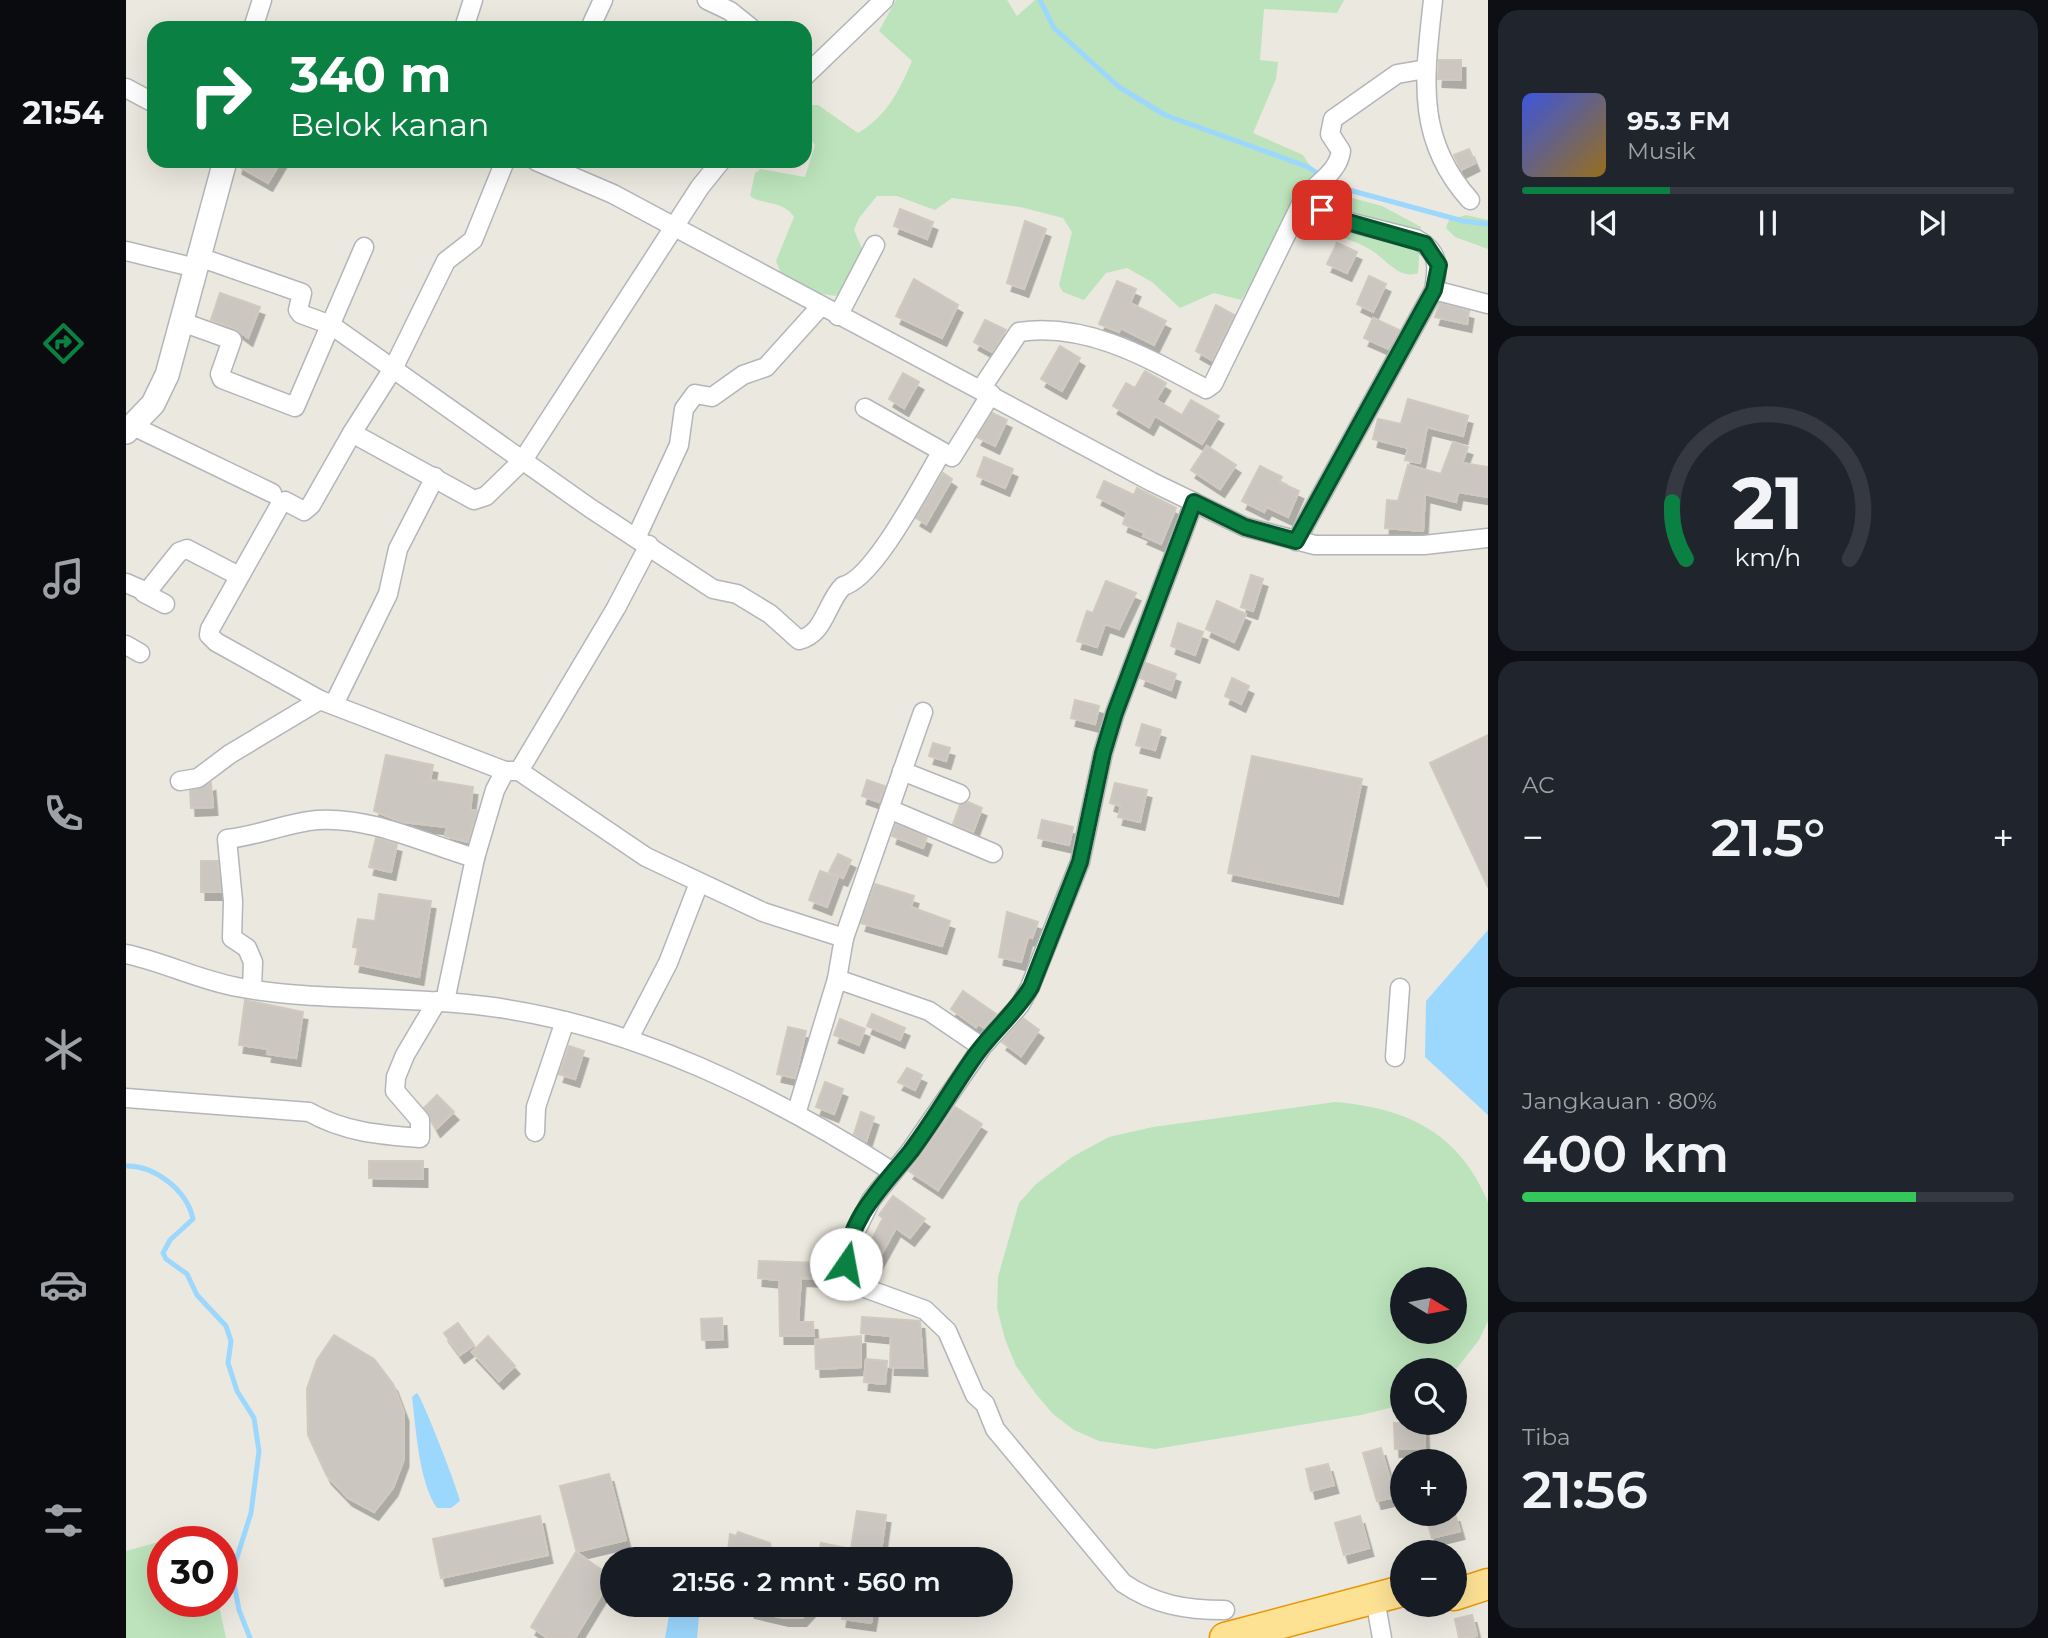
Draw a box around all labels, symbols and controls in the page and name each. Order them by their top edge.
text: 340 m [290,45,451,104]
icon: right [175,49,266,140]
text: 21:54 [23,93,103,132]
text: Belok kanan [290,105,490,144]
text: 95.3 FM [1627,105,1730,137]
text: Musik [1627,137,1696,165]
pin [1292,180,1352,240]
icon: arrive [1303,191,1341,229]
icon: previous [1585,204,1623,242]
icon: pause [1749,204,1787,242]
icon: next [1913,204,1951,242]
icon: directions [39,319,88,368]
text: 21 [1732,460,1804,548]
text: km/h [1735,542,1801,572]
icon: music [39,554,88,603]
text: AC [1522,771,1555,799]
icon: phone [39,789,88,838]
text: 21.5° [1711,806,1825,869]
text: − [1522,814,1544,861]
text: + [1992,814,2014,861]
icon: climate [39,1025,88,1074]
text: Jangkauan · 80% [1522,1087,1717,1115]
text: 400 km [1522,1122,1729,1185]
position arrow [809,1227,883,1301]
icon: car [39,1260,88,1309]
north arrow [1390,1267,1466,1344]
map controls [1390,1267,1467,1617]
button: search [1390,1358,1467,1435]
text: Tiba [1522,1423,1570,1451]
button: + [1390,1449,1467,1526]
text: 21:56 [1522,1458,1648,1521]
icon: filters [39,1496,88,1545]
speed limit sign: 30 [147,1526,238,1617]
button: − [1390,1540,1467,1617]
text: 21:56 · 2 mnt · 560 m [672,1566,941,1598]

